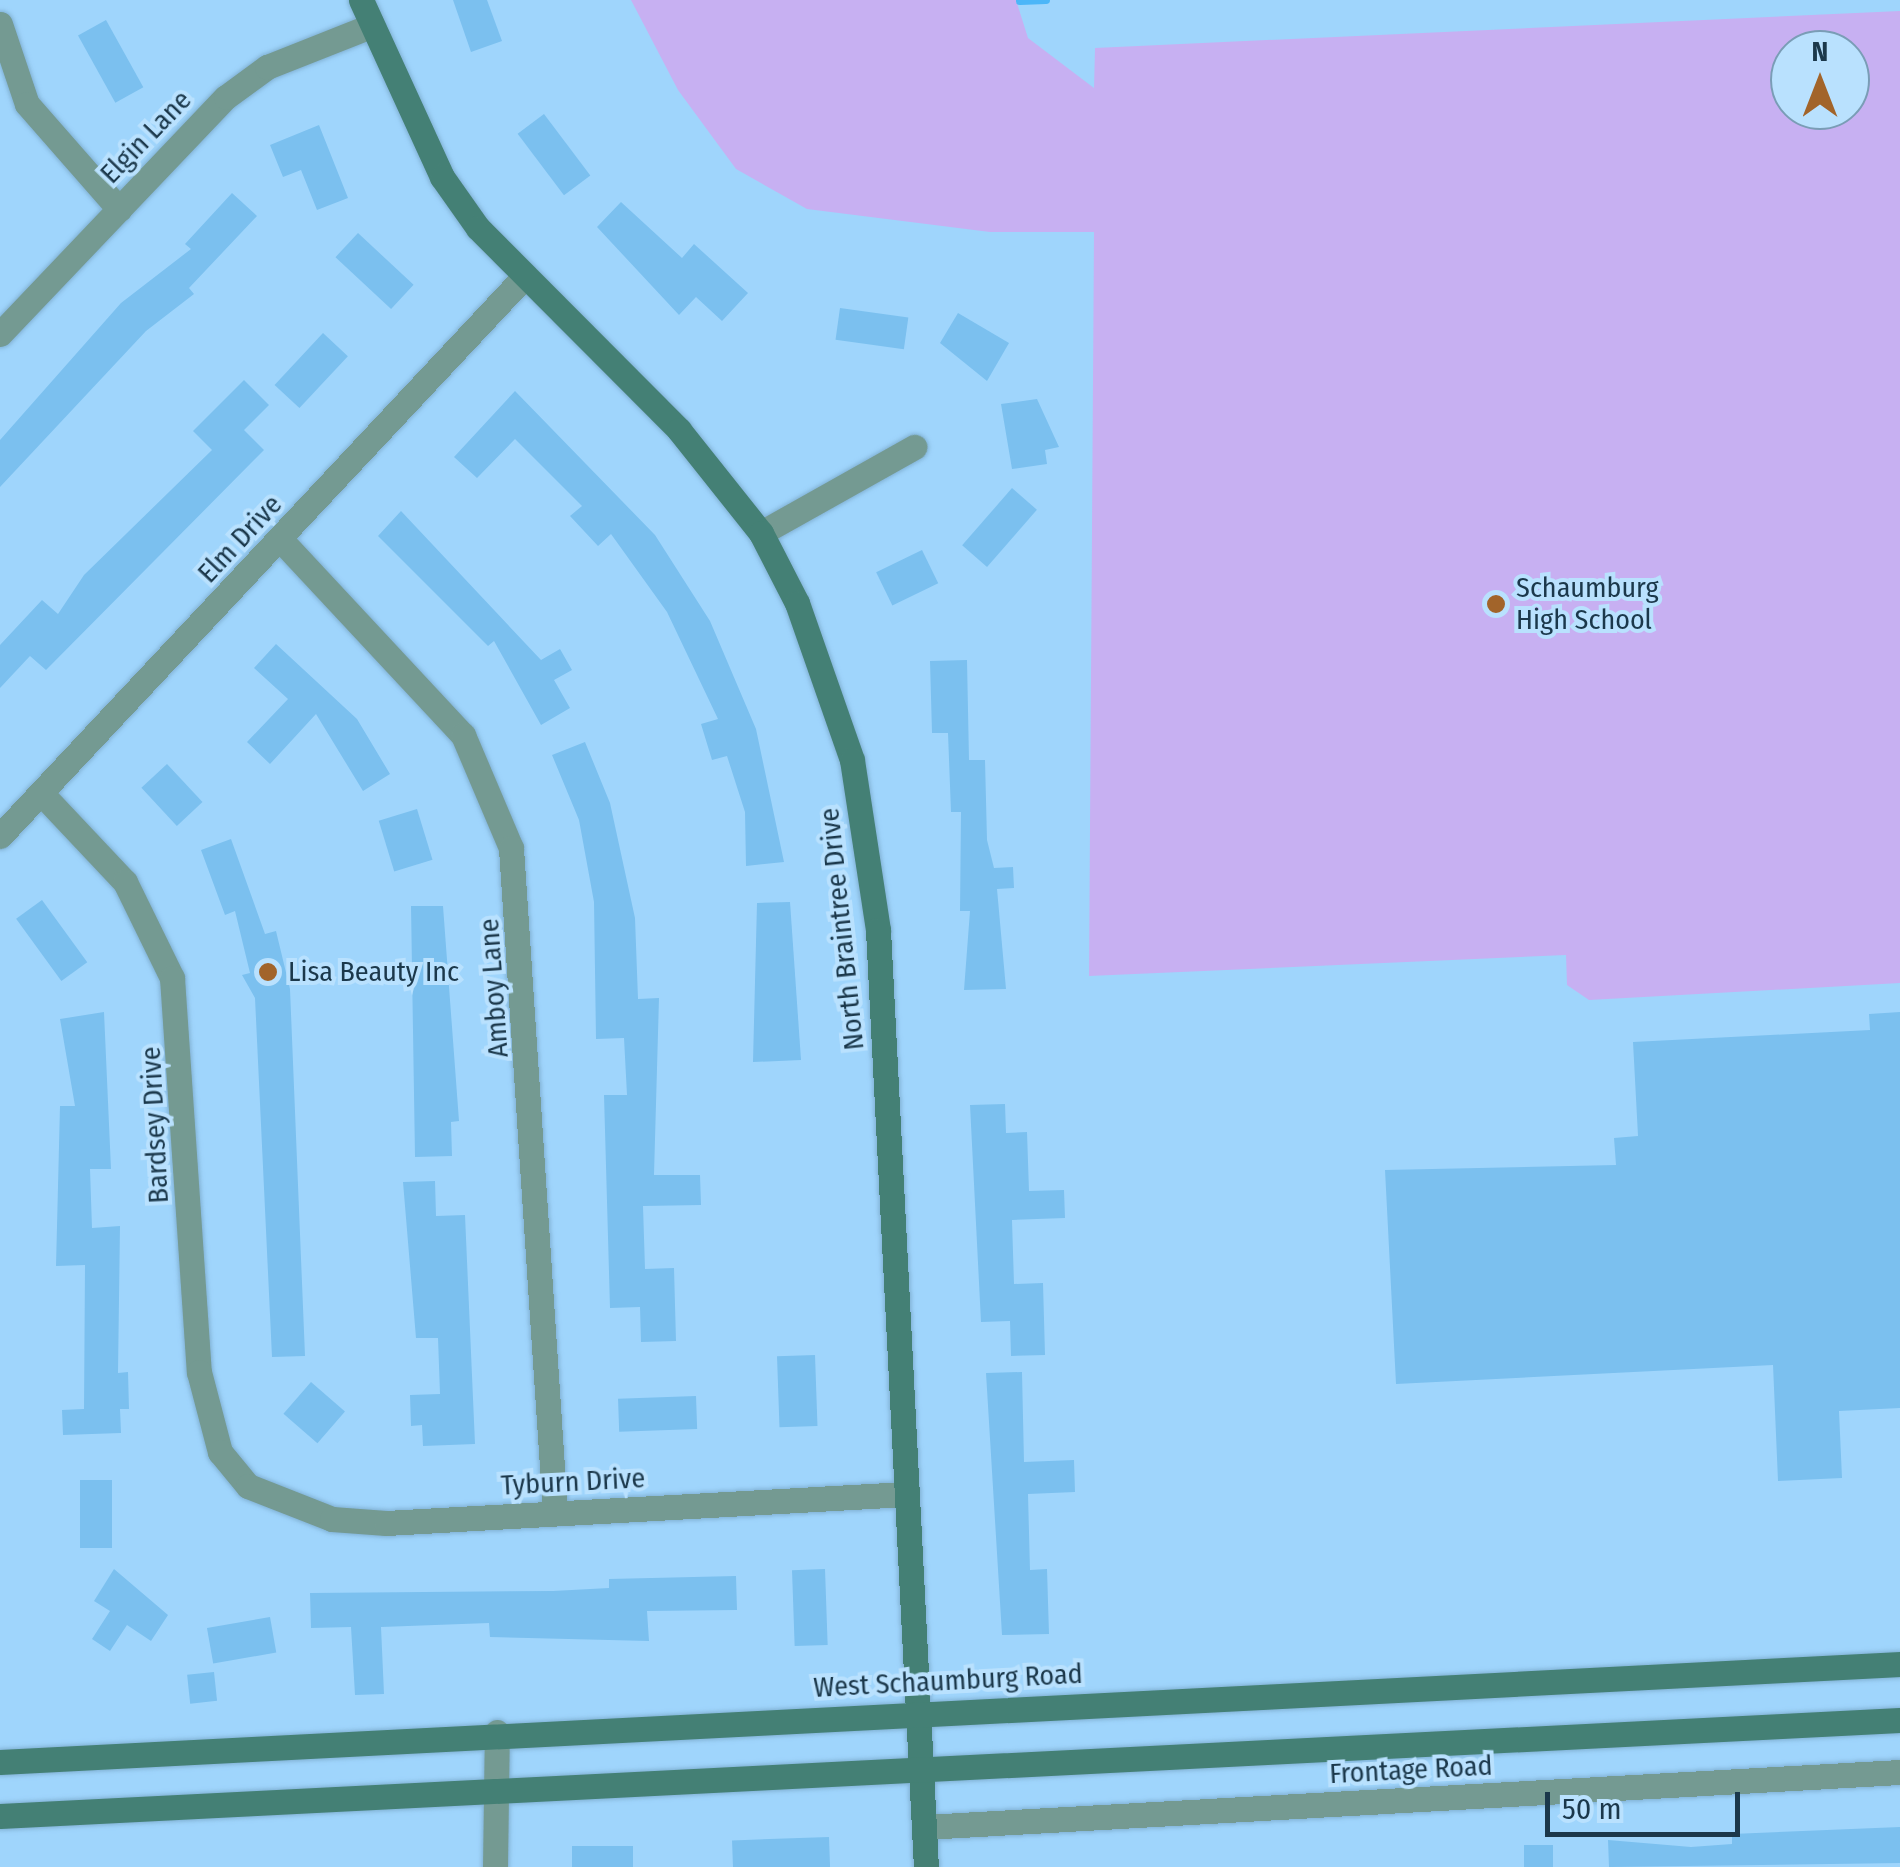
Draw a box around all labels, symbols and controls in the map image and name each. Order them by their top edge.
north arrow [1770,30,1870,130]
text: N [1812,35,1828,68]
street label: Elgin Lane [93,83,199,191]
street label: Elm Drive [191,488,289,590]
place label: Schaumburg High School [1516,571,1659,637]
marker: Schaumburg High School [1485,593,1507,615]
street label: North Braintree Drive [813,806,871,1052]
street label: Amboy Lane [472,917,516,1059]
place label: Lisa Beauty Inc [288,955,459,989]
marker: Lisa Beauty Inc [257,961,279,983]
street label: Bardsey Drive [134,1046,176,1204]
street label: Tyburn Drive [500,1461,646,1503]
street label: West Schaumburg Road [813,1657,1083,1705]
street label: Frontage Road [1329,1749,1493,1791]
scale bar [1550,1772,1745,1834]
text: 50 m [1562,1791,1622,1827]

